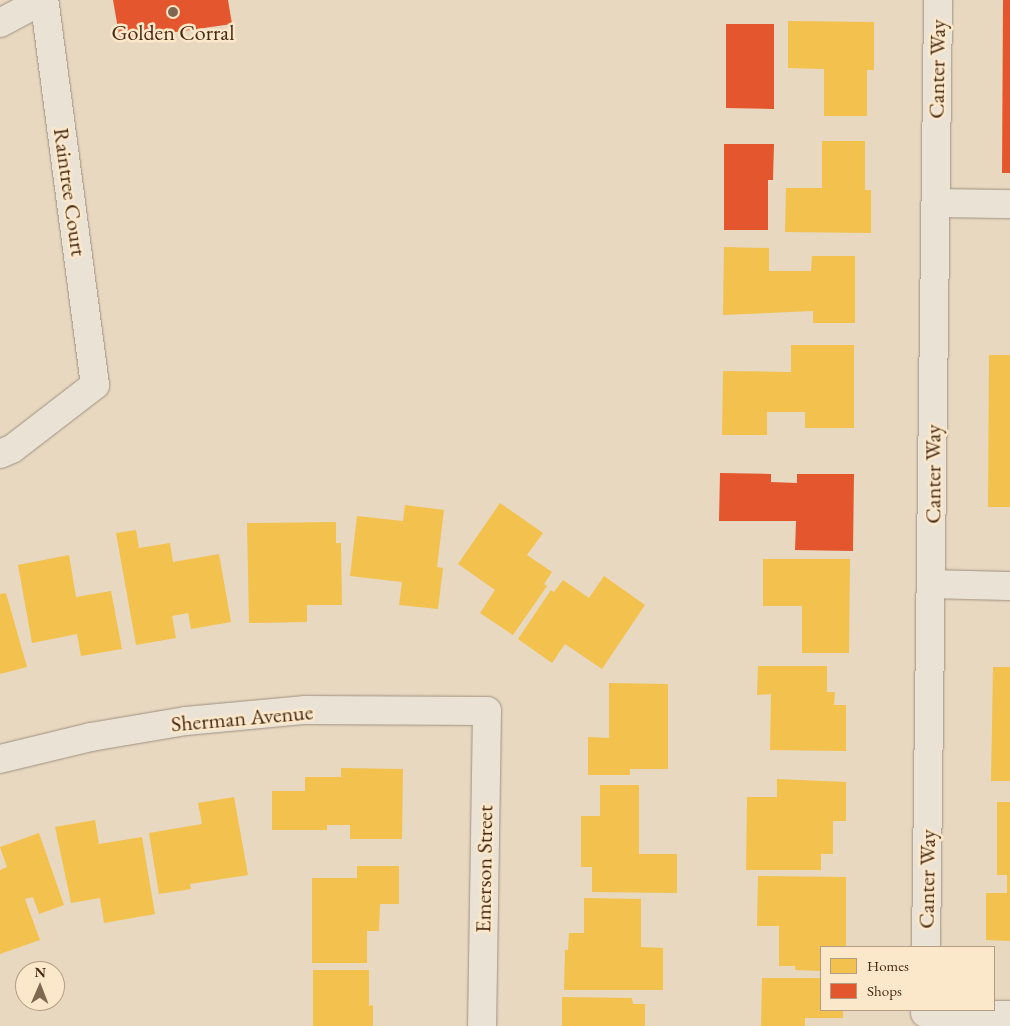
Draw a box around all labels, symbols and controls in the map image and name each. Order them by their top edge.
marker: Golden Corral [167,6,179,18]
street label: Canter Way [923,19,951,119]
place label: Golden Corral [112,20,234,46]
street label: Raintree Court [48,126,92,258]
street label: Canter Way [920,424,946,524]
street label: Sherman Avenue [170,699,314,737]
street label: Emerson Street [470,805,498,933]
street label: Canter Way [913,829,941,929]
legend [820,946,995,1011]
text: Homes [867,956,909,975]
north arrow [15,961,65,1011]
text: N [34,963,46,981]
text: Shops [867,981,902,1000]

